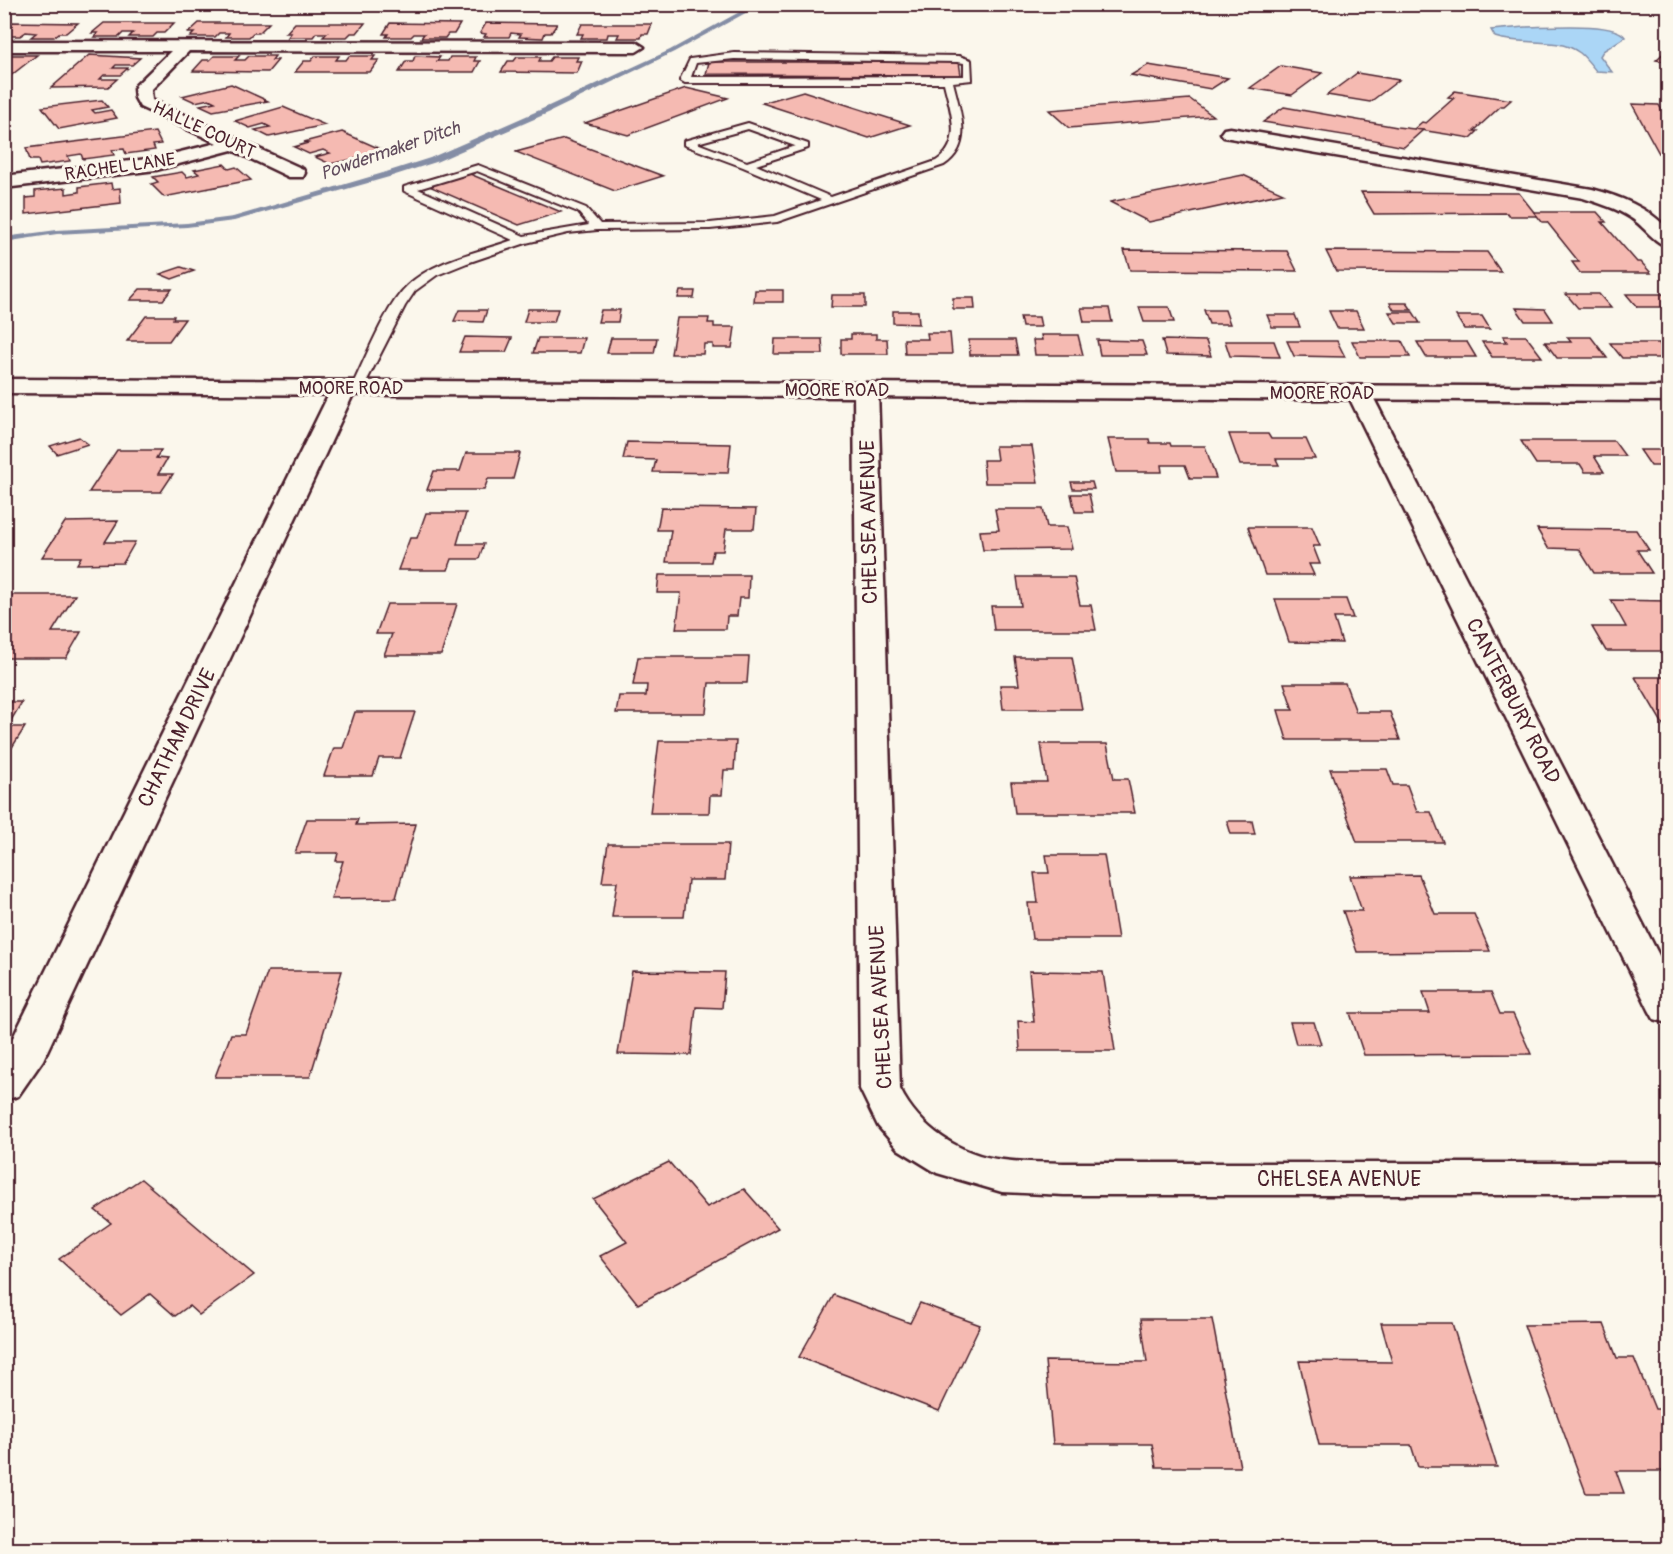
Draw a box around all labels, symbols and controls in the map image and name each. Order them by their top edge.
street label: HALLE COURT [149,96,259,164]
water label: Powdermaker Ditch [317,116,464,186]
street label: RACHEL LANE [63,148,177,186]
street label: MOORE ROAD [299,377,403,400]
street label: MOORE ROAD [785,379,889,402]
street label: MOORE ROAD [1270,382,1374,405]
street label: CHELSEA AVENUE [854,440,884,604]
street label: CANTERBURY ROAD [1460,614,1566,788]
street label: CHATHAM DRIVE [132,664,222,812]
street label: CHELSEA AVENUE [863,924,899,1090]
street label: CHELSEA AVENUE [1257,1166,1421,1193]

